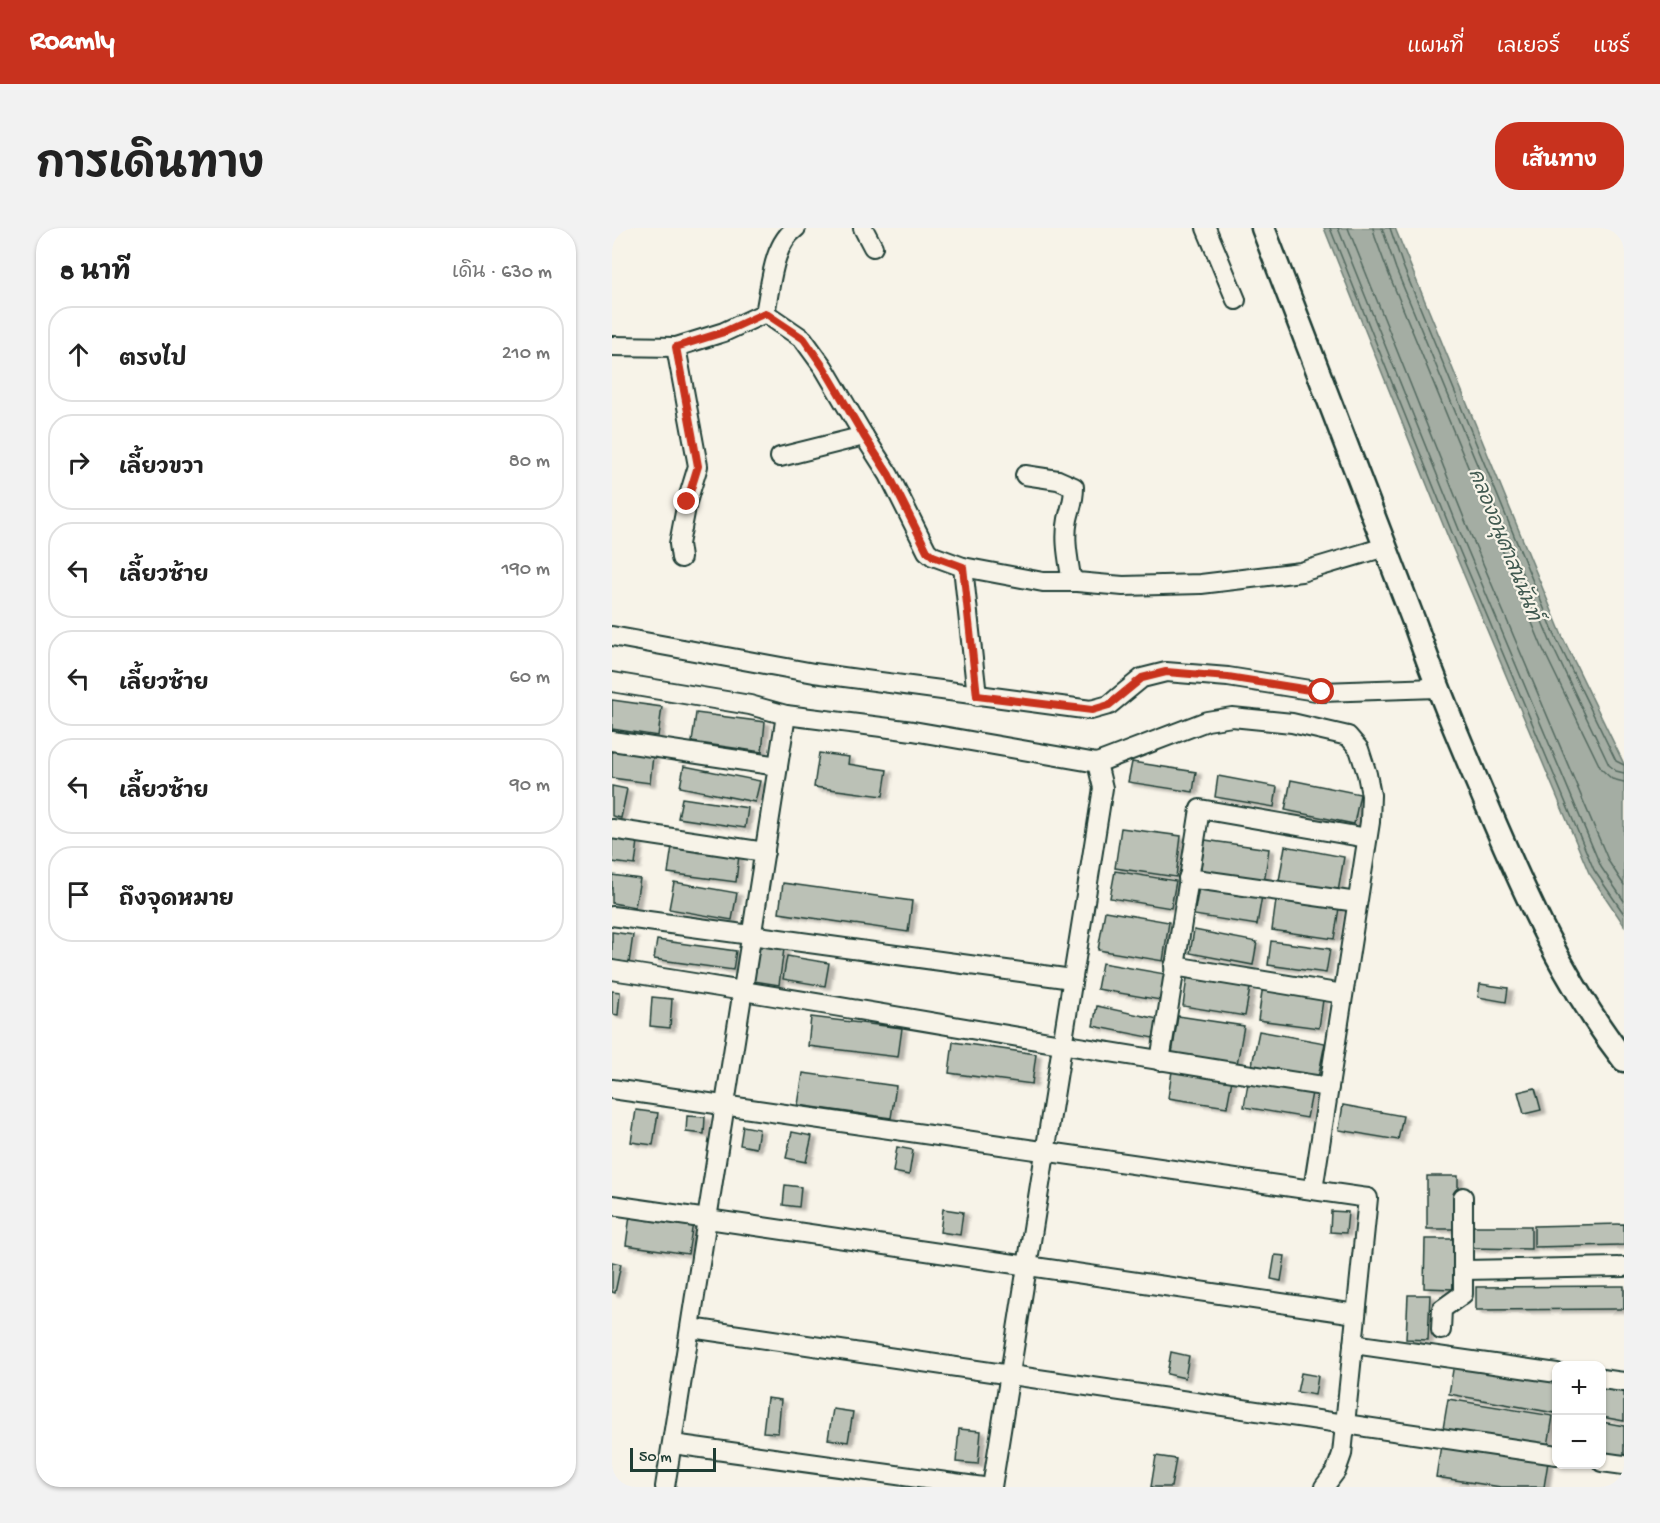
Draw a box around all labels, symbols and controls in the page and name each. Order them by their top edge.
text: Roamly [30,26,115,59]
text: แผนที่ [1407,36,1464,61]
text: เลเยอร์ [1497,36,1560,61]
text: แชร์ [1593,36,1630,61]
button: เส้นทาง [1495,122,1624,190]
text: การเดินทาง [36,144,264,193]
text: 8 นาที [60,259,131,290]
text: เดิน · 630 m [452,262,552,285]
icon: ahead [62,338,95,371]
text: 210 m [502,343,550,366]
text: ตรงไป [119,348,187,374]
icon: right [62,446,95,479]
text: 80 m [509,451,550,474]
text: เลี้ยวขวา [119,456,203,482]
water label: คลองอนุศาสนนันท์ [1462,464,1550,629]
route end [673,488,699,514]
icon: left [62,554,95,587]
text: 190 m [502,559,550,582]
text: เลี้ยวซ้าย [119,564,209,590]
icon: left [62,662,95,695]
text: 60 m [510,667,550,690]
text: เลี้ยวซ้าย [119,672,209,698]
route start [1308,678,1334,704]
icon: left [62,770,95,803]
text: 90 m [510,775,550,798]
text: เลี้ยวซ้าย [119,780,209,806]
icon: arrive [62,878,95,911]
text: ถึงจุดหมาย [119,888,234,914]
map controls [1552,1361,1606,1469]
button: + [1552,1361,1606,1415]
button: − [1552,1415,1606,1469]
scale bar [630,1445,716,1472]
text: 50 m [639,1449,672,1468]

